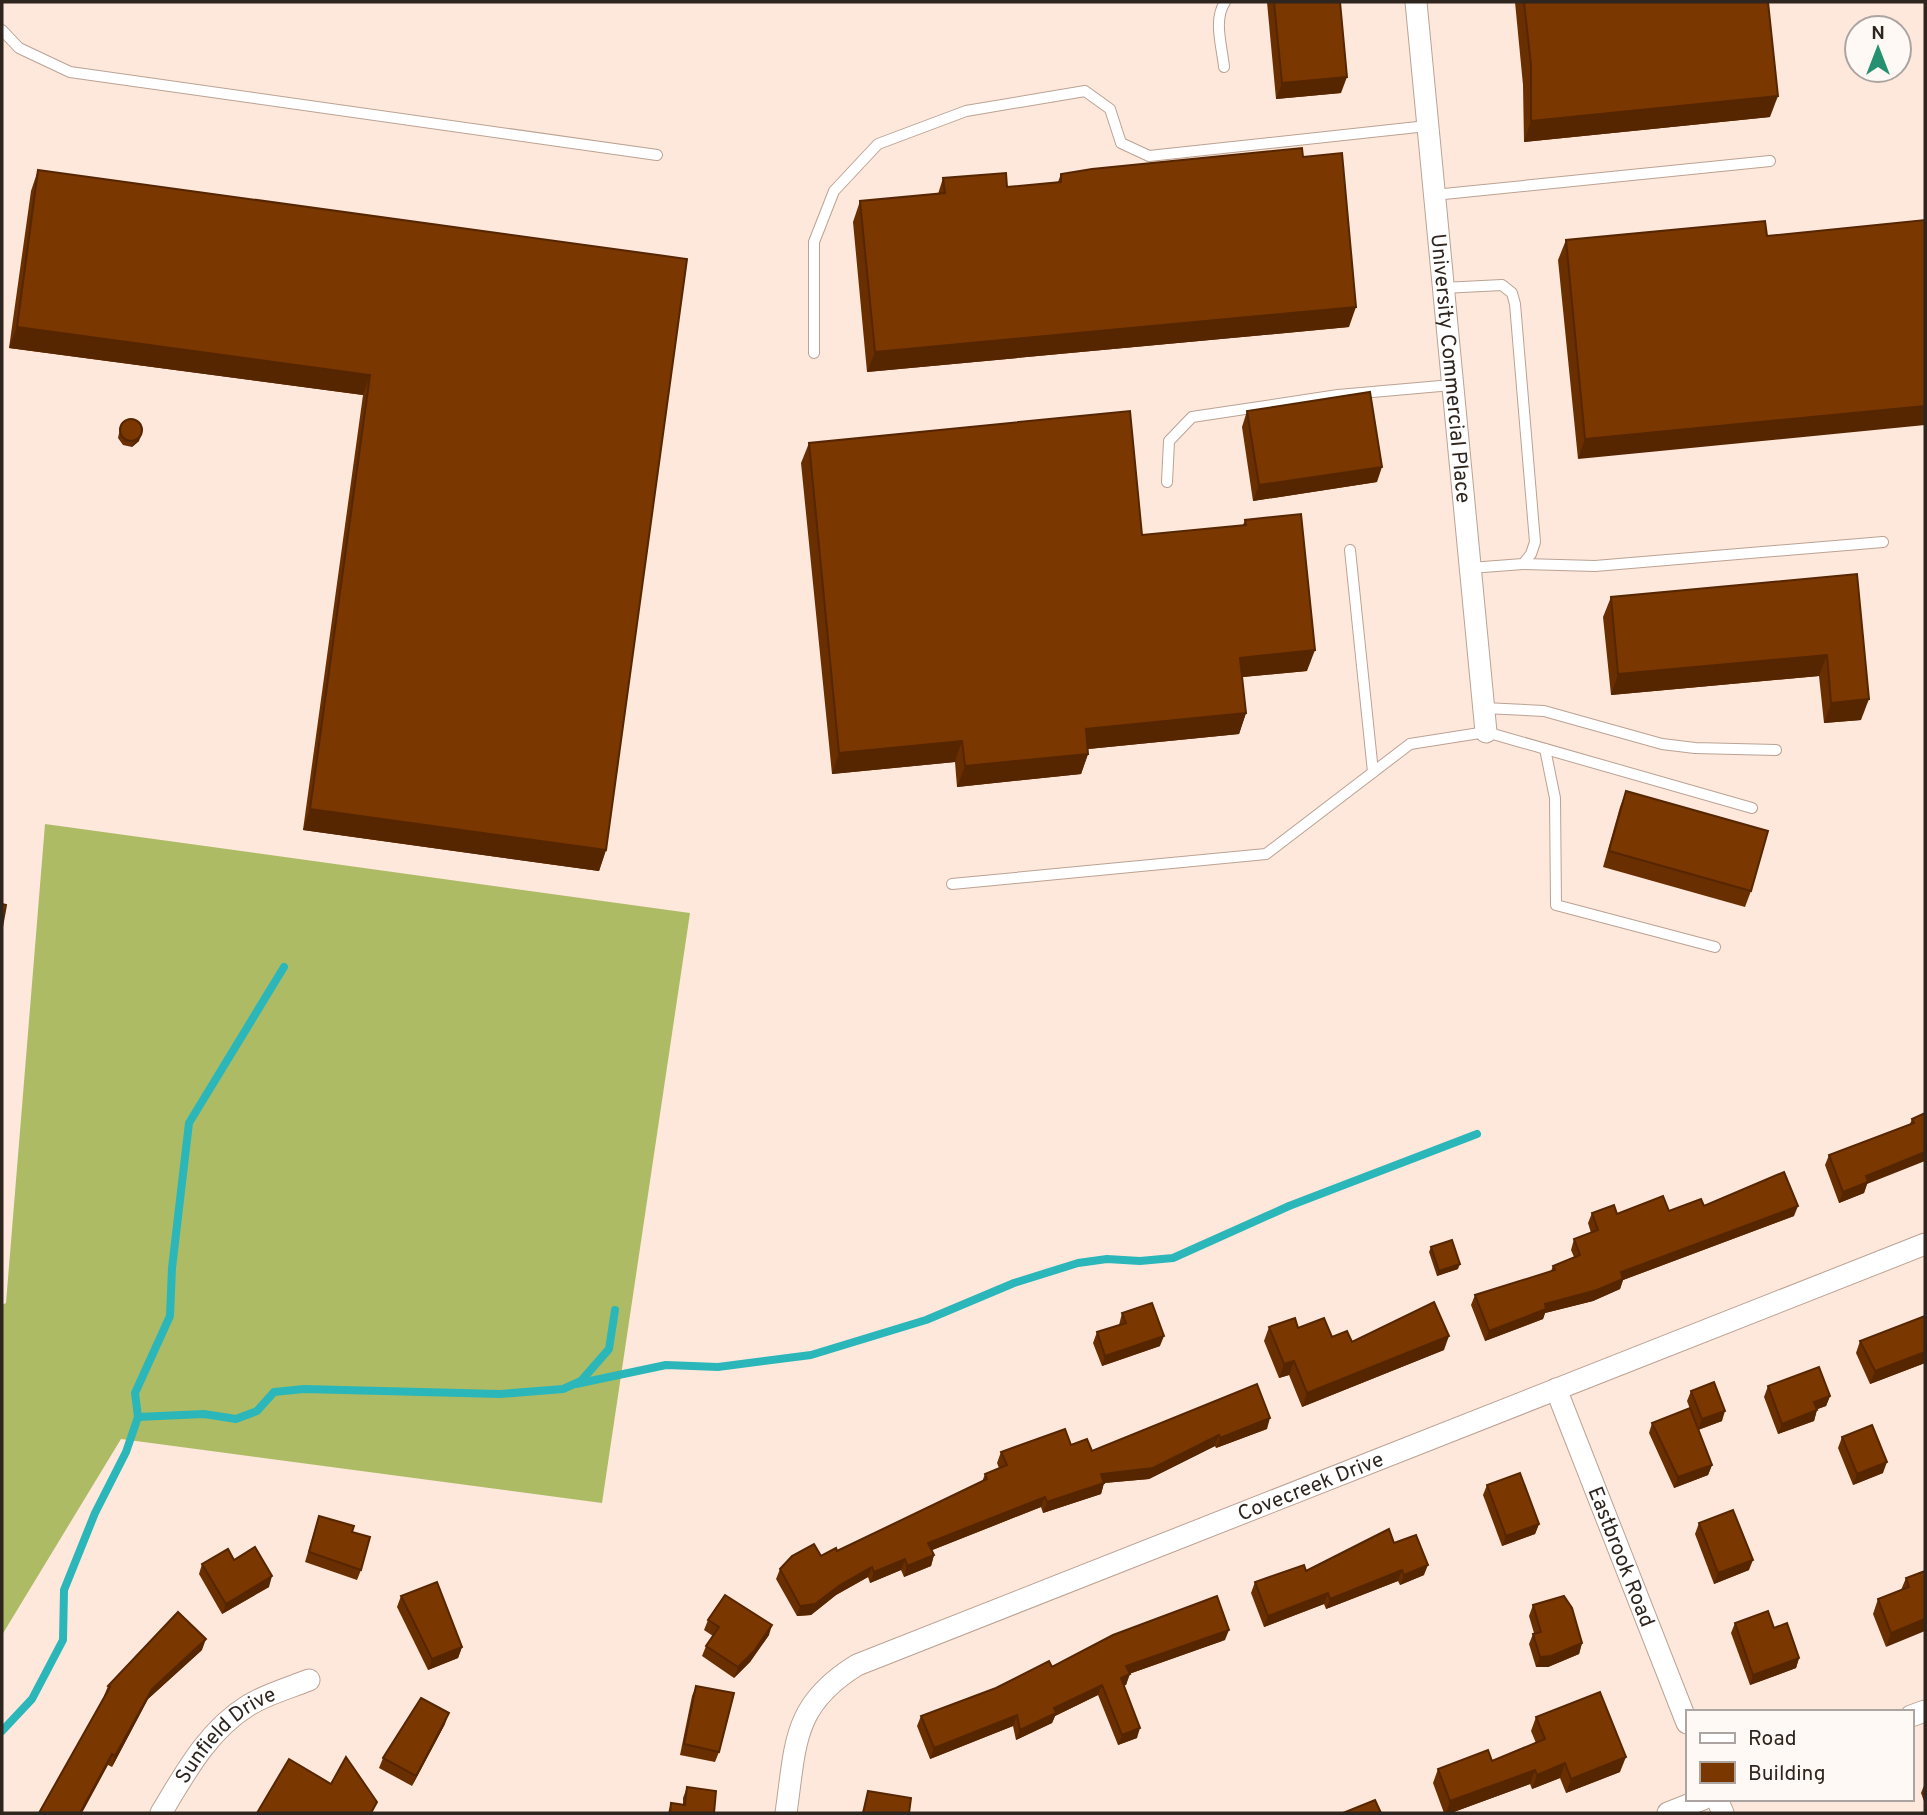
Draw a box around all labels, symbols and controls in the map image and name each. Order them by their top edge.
north arrow [1843,14,1913,84]
text: N [1871,22,1885,46]
street label: University Commercial Place [1423,232,1476,505]
street label: Covecreek Drive [1234,1447,1388,1529]
street label: Eastbrook Road [1581,1483,1660,1631]
street label: Sunfield Drive [170,1682,280,1789]
legend [1686,1710,1913,1801]
text: Road [1748,1726,1797,1753]
text: Building [1748,1761,1826,1788]

